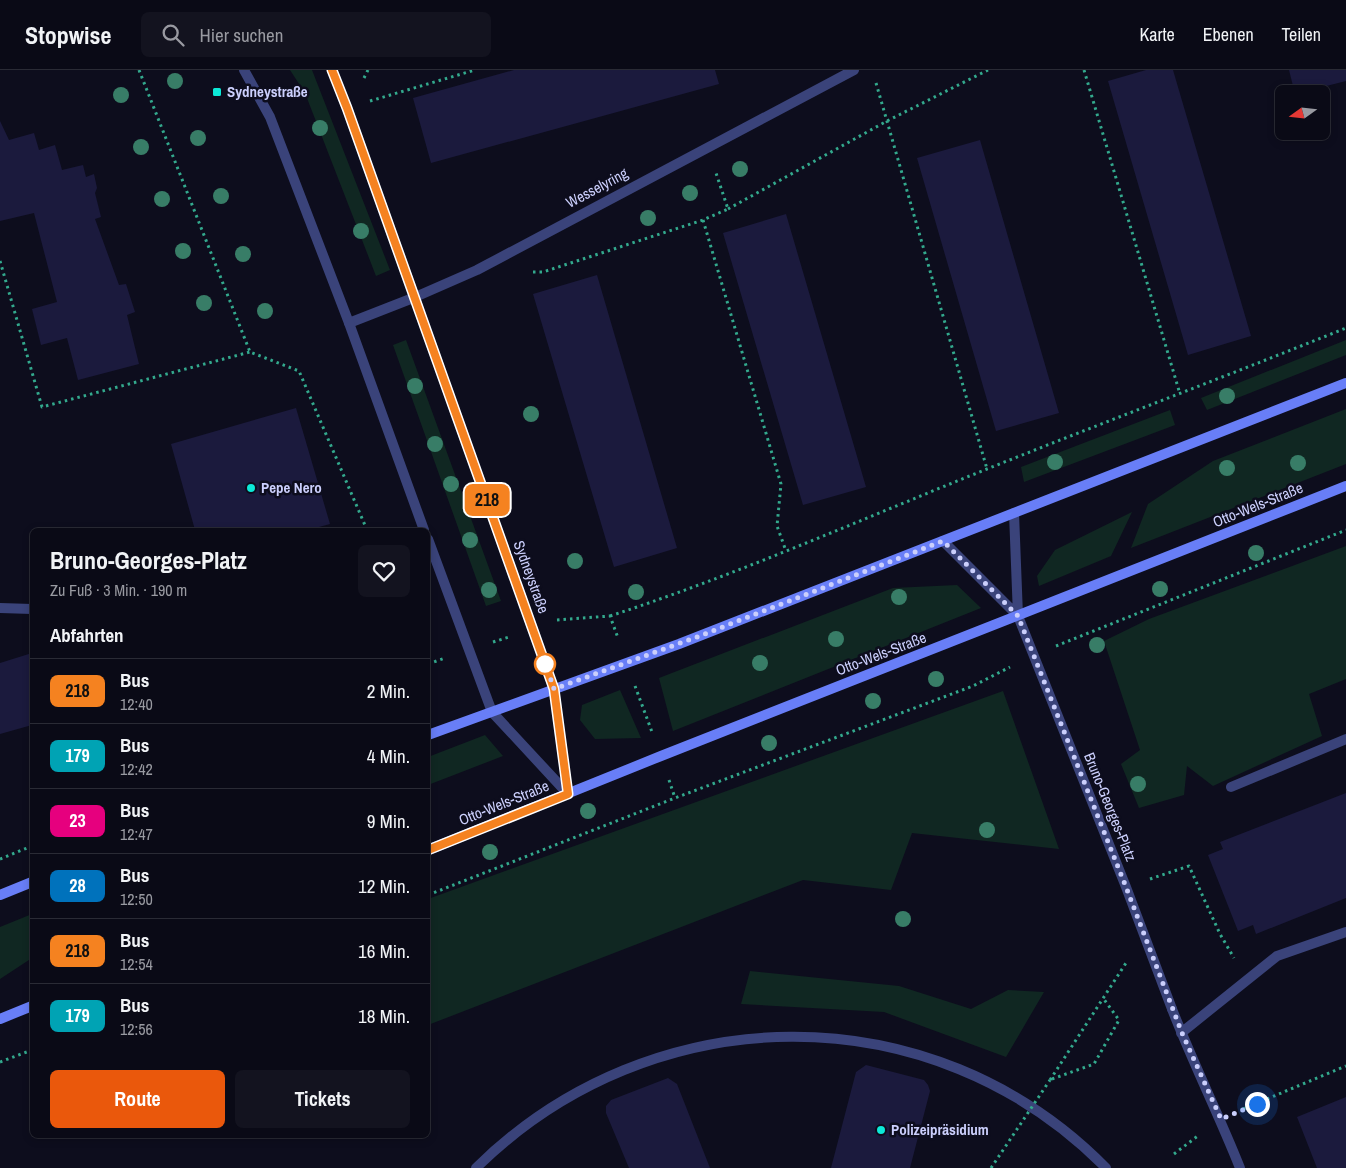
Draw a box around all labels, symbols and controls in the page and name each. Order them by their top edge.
search box [141,12,491,57]
text: Stopwise [25,19,111,51]
icon: search [159,21,187,49]
text: Hier suchen [199,22,283,48]
text: Karte [1139,22,1175,47]
text: Ebenen [1203,22,1254,47]
text: Teilen [1282,22,1321,47]
place label: Sydneystraße [227,81,308,102]
north arrow [1275,85,1330,140]
map controls [1275,85,1330,140]
marker: Sydneystraße [211,86,223,98]
street label: Wesselyring [562,162,632,213]
place label: Pepe Nero [261,477,322,498]
street label: Otto-Wels-Straße [1210,477,1306,532]
marker: Pepe Nero [245,482,257,494]
line badge: 218 [458,484,516,516]
text: 218 [475,487,499,512]
street label: Sydneystraße [509,538,554,616]
text: Bruno-Georges-Platz [50,544,247,576]
button: heart [358,545,410,597]
text: Zu Fuß · 3 Min. · 190 m [50,579,187,601]
text: Abfahrten [50,622,124,648]
street label: Otto-Wels-Straße [832,627,929,680]
unlabelled marker [534,653,556,675]
text: Bus [120,667,149,693]
text: 218 [65,678,90,703]
text: 2 Min. [367,678,410,704]
text: 12:40 [120,693,153,715]
text: Bus [120,732,149,758]
text: 179 [65,743,90,768]
text: 4 Min. [367,743,410,769]
street label: Bruno-Georges-Platz [1079,749,1142,864]
text: 12:42 [120,758,153,780]
street label: Otto-Wels-Straße [456,775,552,830]
text: Bus [120,797,149,823]
text: 23 [69,808,86,833]
text: 9 Min. [367,808,410,834]
text: 12:47 [120,823,153,845]
text: Bus [120,862,149,888]
text: 28 [69,873,86,898]
text: 12 Min. [358,873,410,899]
text: 12:50 [120,888,153,910]
text: Bus [120,927,149,953]
text: 218 [65,938,90,963]
text: 16 Min. [358,938,410,964]
text: 12:54 [120,953,153,975]
text: Bus [120,992,149,1018]
text: 179 [65,1003,90,1028]
text: 18 Min. [358,1003,410,1029]
text: 12:56 [120,1018,153,1040]
button: Route [50,1070,225,1128]
button: Tickets [235,1070,410,1128]
your location [1245,1092,1270,1117]
place label: Polizeipräsidium [891,1119,989,1140]
marker: Polizeipräsidium [875,1124,887,1136]

